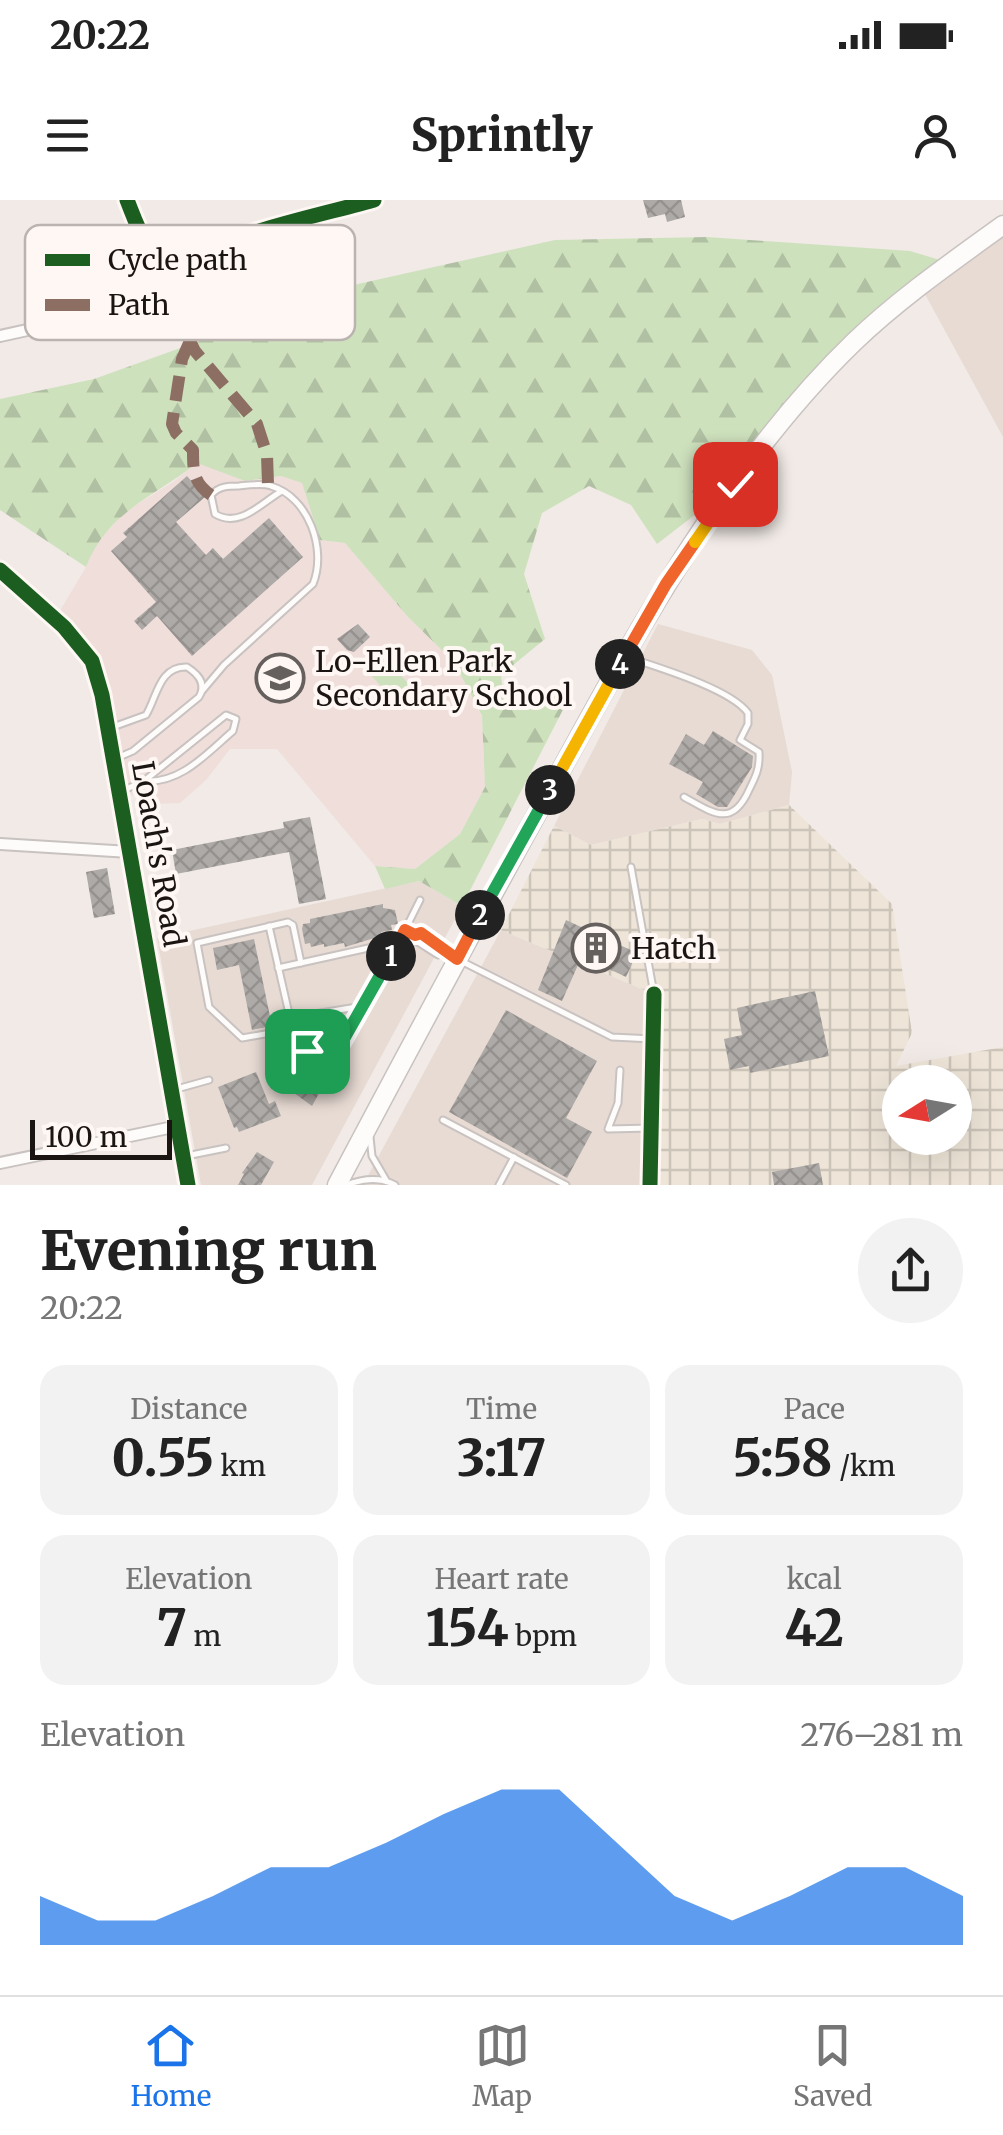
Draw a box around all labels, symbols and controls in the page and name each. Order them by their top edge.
text: 20:22 [50,12,150,59]
text: Sprintly [411,107,592,163]
icon: menu [40,108,95,163]
icon: person [908,108,963,163]
legend [25,225,355,340]
text: Cycle path [108,242,247,278]
text: Path [108,287,170,323]
pin [693,442,778,527]
icon: check [708,457,763,512]
pin: 4 [595,639,645,689]
place label: Lo-Ellen Park Secondary School [315,642,572,714]
text: 4 [611,646,629,682]
school or university icon: Lo-Ellen Park Secondary School [254,652,306,704]
street label: Loach's Road [124,758,194,950]
pin: 3 [525,765,575,815]
text: 3 [542,772,558,808]
pin: 2 [455,890,505,940]
text: 2 [472,897,488,933]
building icon: Hatch [570,922,622,974]
place label: Hatch [631,929,716,967]
pin: 1 [366,931,416,981]
text: 1 [385,938,397,974]
pin [265,1009,350,1094]
icon: arrive [280,1024,335,1079]
north arrow [882,1065,972,1155]
map controls [882,1065,972,1155]
scale bar [30,1115,172,1160]
text: 100 m [45,1119,127,1155]
text: Evening run [40,1216,377,1285]
button: share [858,1218,963,1323]
text: 20:22 [40,1288,123,1328]
text: Distance [130,1391,247,1427]
text: Time [466,1391,537,1427]
text: Pace [784,1391,845,1427]
text: 0.55 [112,1427,214,1490]
text: 3:17 [457,1427,546,1490]
text: 5:58 [733,1427,833,1490]
text: km [214,1448,266,1484]
text: /km [833,1448,896,1484]
text: Elevation [125,1561,252,1597]
text: Heart rate [435,1561,568,1597]
text: kcal [787,1561,842,1597]
text: 7 [156,1597,187,1660]
text: 154 [426,1597,509,1660]
text: 42 [784,1597,844,1660]
text: m [187,1618,221,1654]
text: bpm [509,1618,577,1654]
text: Elevation [40,1715,185,1755]
text: 276–281 m [800,1715,963,1755]
tab: Home [131,2018,211,2114]
tab: Map [472,2018,532,2114]
tab: Saved [793,2018,872,2114]

